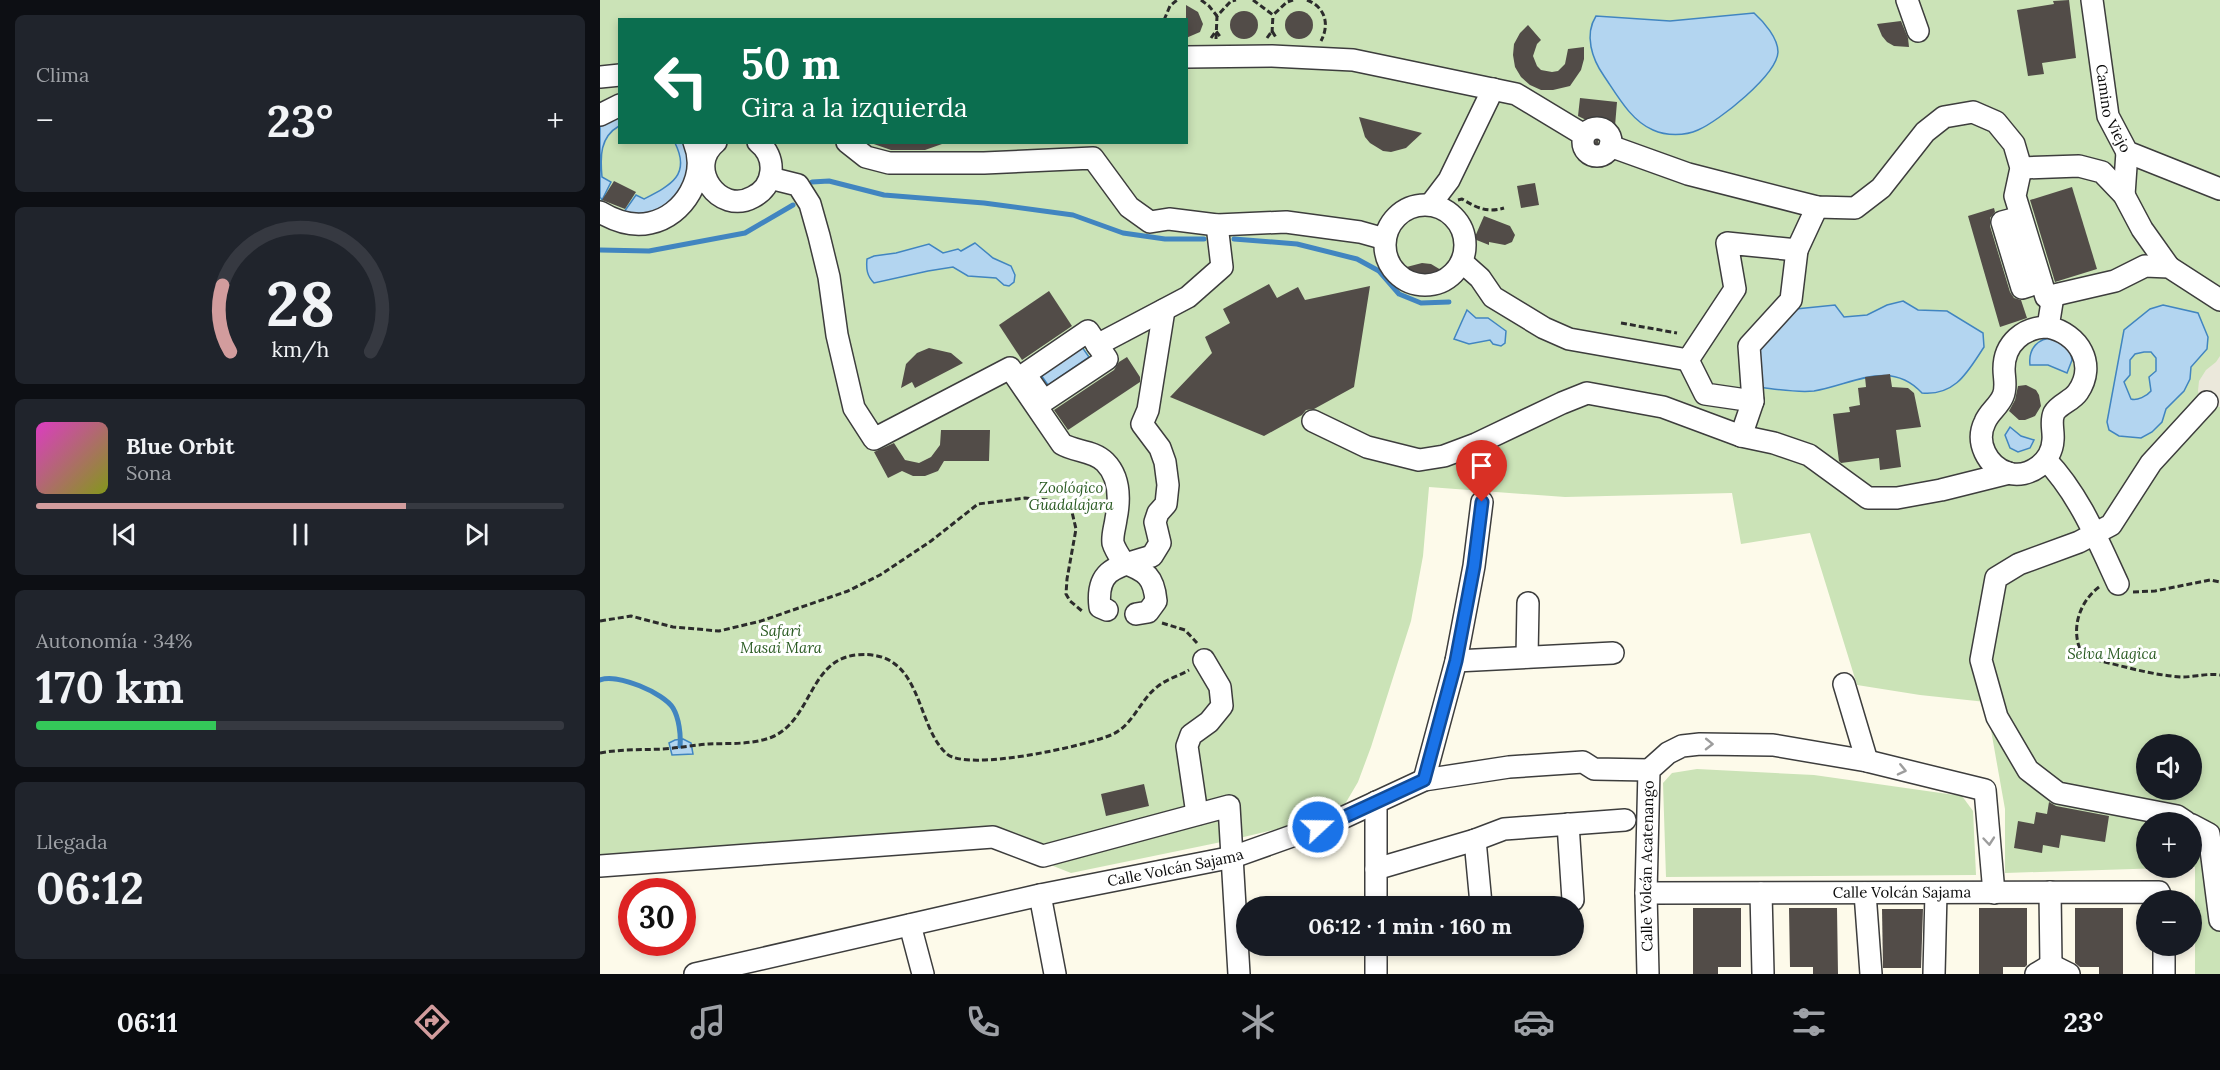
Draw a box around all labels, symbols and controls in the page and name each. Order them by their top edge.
text: 50 m [741,37,840,91]
icon: left [642,42,720,120]
text: Clima [36,62,89,87]
street label: Camino Viejo [2092,63,2136,156]
text: Gira a la izquierda [741,90,968,124]
text: 23° [267,92,333,149]
text: − [36,99,54,141]
text: + [546,99,564,141]
text: 28 [266,263,334,343]
text: km/h [271,336,329,364]
text: Blue Orbit [126,432,234,460]
pin [1456,440,1507,502]
icon: arrive [1465,449,1498,482]
text: Sona [126,460,172,485]
park label: Zoológico Guadalajara [1029,478,1114,514]
icon: previous [108,518,141,551]
icon: pause [284,518,317,551]
icon: next [460,518,493,551]
park label: Safari Masai Mara [740,621,823,657]
text: Autonomía · 34% [36,628,192,653]
park label: Selva Magica [2067,644,2158,663]
text: 170 km [36,658,184,715]
map controls [2136,734,2202,956]
button: sound [2136,734,2202,800]
one-way arrow [1705,738,1714,750]
one-way arrow [1897,762,1907,775]
street label: Calle Volcán Acatenango [1636,780,1658,952]
position arrow [1286,795,1350,859]
button: + [2136,812,2202,878]
text: Llegada [36,829,108,854]
one-way arrow [1982,837,1995,846]
street label: Calle Volcán Sajama [1106,844,1246,891]
text: 06:12 [36,859,144,916]
speed limit sign: 30 [618,878,696,956]
street label: Calle Volcán Sajama [1833,882,1972,902]
button: − [2136,890,2202,956]
text: 06:12 · 1 min · 160 m [1308,912,1512,940]
icon: directions [411,1001,453,1043]
icon: music [687,1001,729,1043]
icon: phone [962,1001,1004,1043]
icon: climate [1237,1001,1279,1043]
icon: car [1513,1001,1555,1043]
icon: filters [1788,1001,1830,1043]
text: 06:11 [117,1005,178,1039]
text: 23° [2063,1005,2103,1039]

